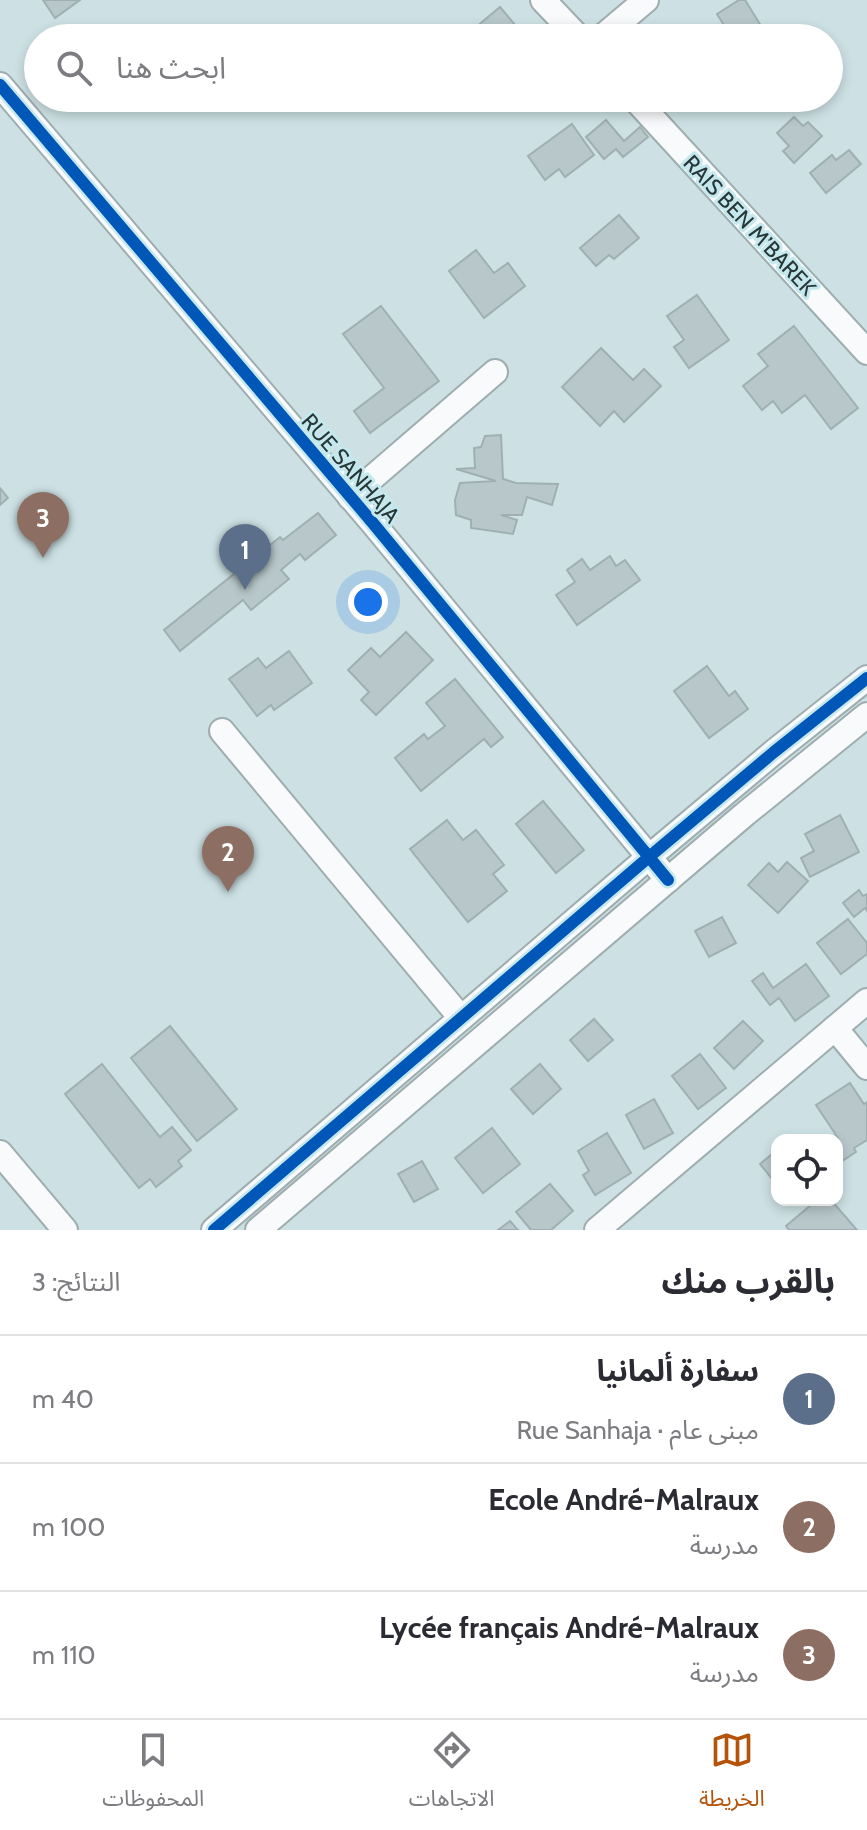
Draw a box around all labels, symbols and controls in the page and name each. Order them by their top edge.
search box [24,24,843,112]
icon: search [52,46,96,90]
text: ابحث هنا [116,49,226,86]
street label: RAIS BEN M’BAREK [678,150,822,302]
street label: RUE SANHAJA [296,408,406,529]
pin: 3 [17,492,69,558]
pin: 1 [219,524,271,590]
your location [348,582,388,622]
pin: 2 [202,826,254,892]
map controls [771,1134,843,1206]
button: locate [771,1134,843,1206]
text: بالقرب منك [662,1260,835,1302]
text: النتائج: 3 [32,1266,120,1298]
text: سفارة ألمانيا [597,1352,759,1389]
text: 40 m [32,1383,94,1415]
text: 1 [804,1383,814,1415]
text: مبنى عام · Rue Sanhaja [516,1414,759,1446]
text: Ecole André-Malraux [488,1481,759,1518]
text: 100 m [32,1511,105,1543]
text: 2 [802,1511,816,1543]
text: مدرسة [690,1529,759,1561]
text: Lycée français André-Malraux [379,1609,759,1646]
text: 110 m [32,1639,96,1671]
text: 3 [802,1639,816,1671]
text: مدرسة [690,1657,759,1689]
tab: المحفوظات [102,1728,204,1822]
tab: الاتجاهات [409,1728,495,1822]
tab: الخريطة [699,1728,765,1822]

